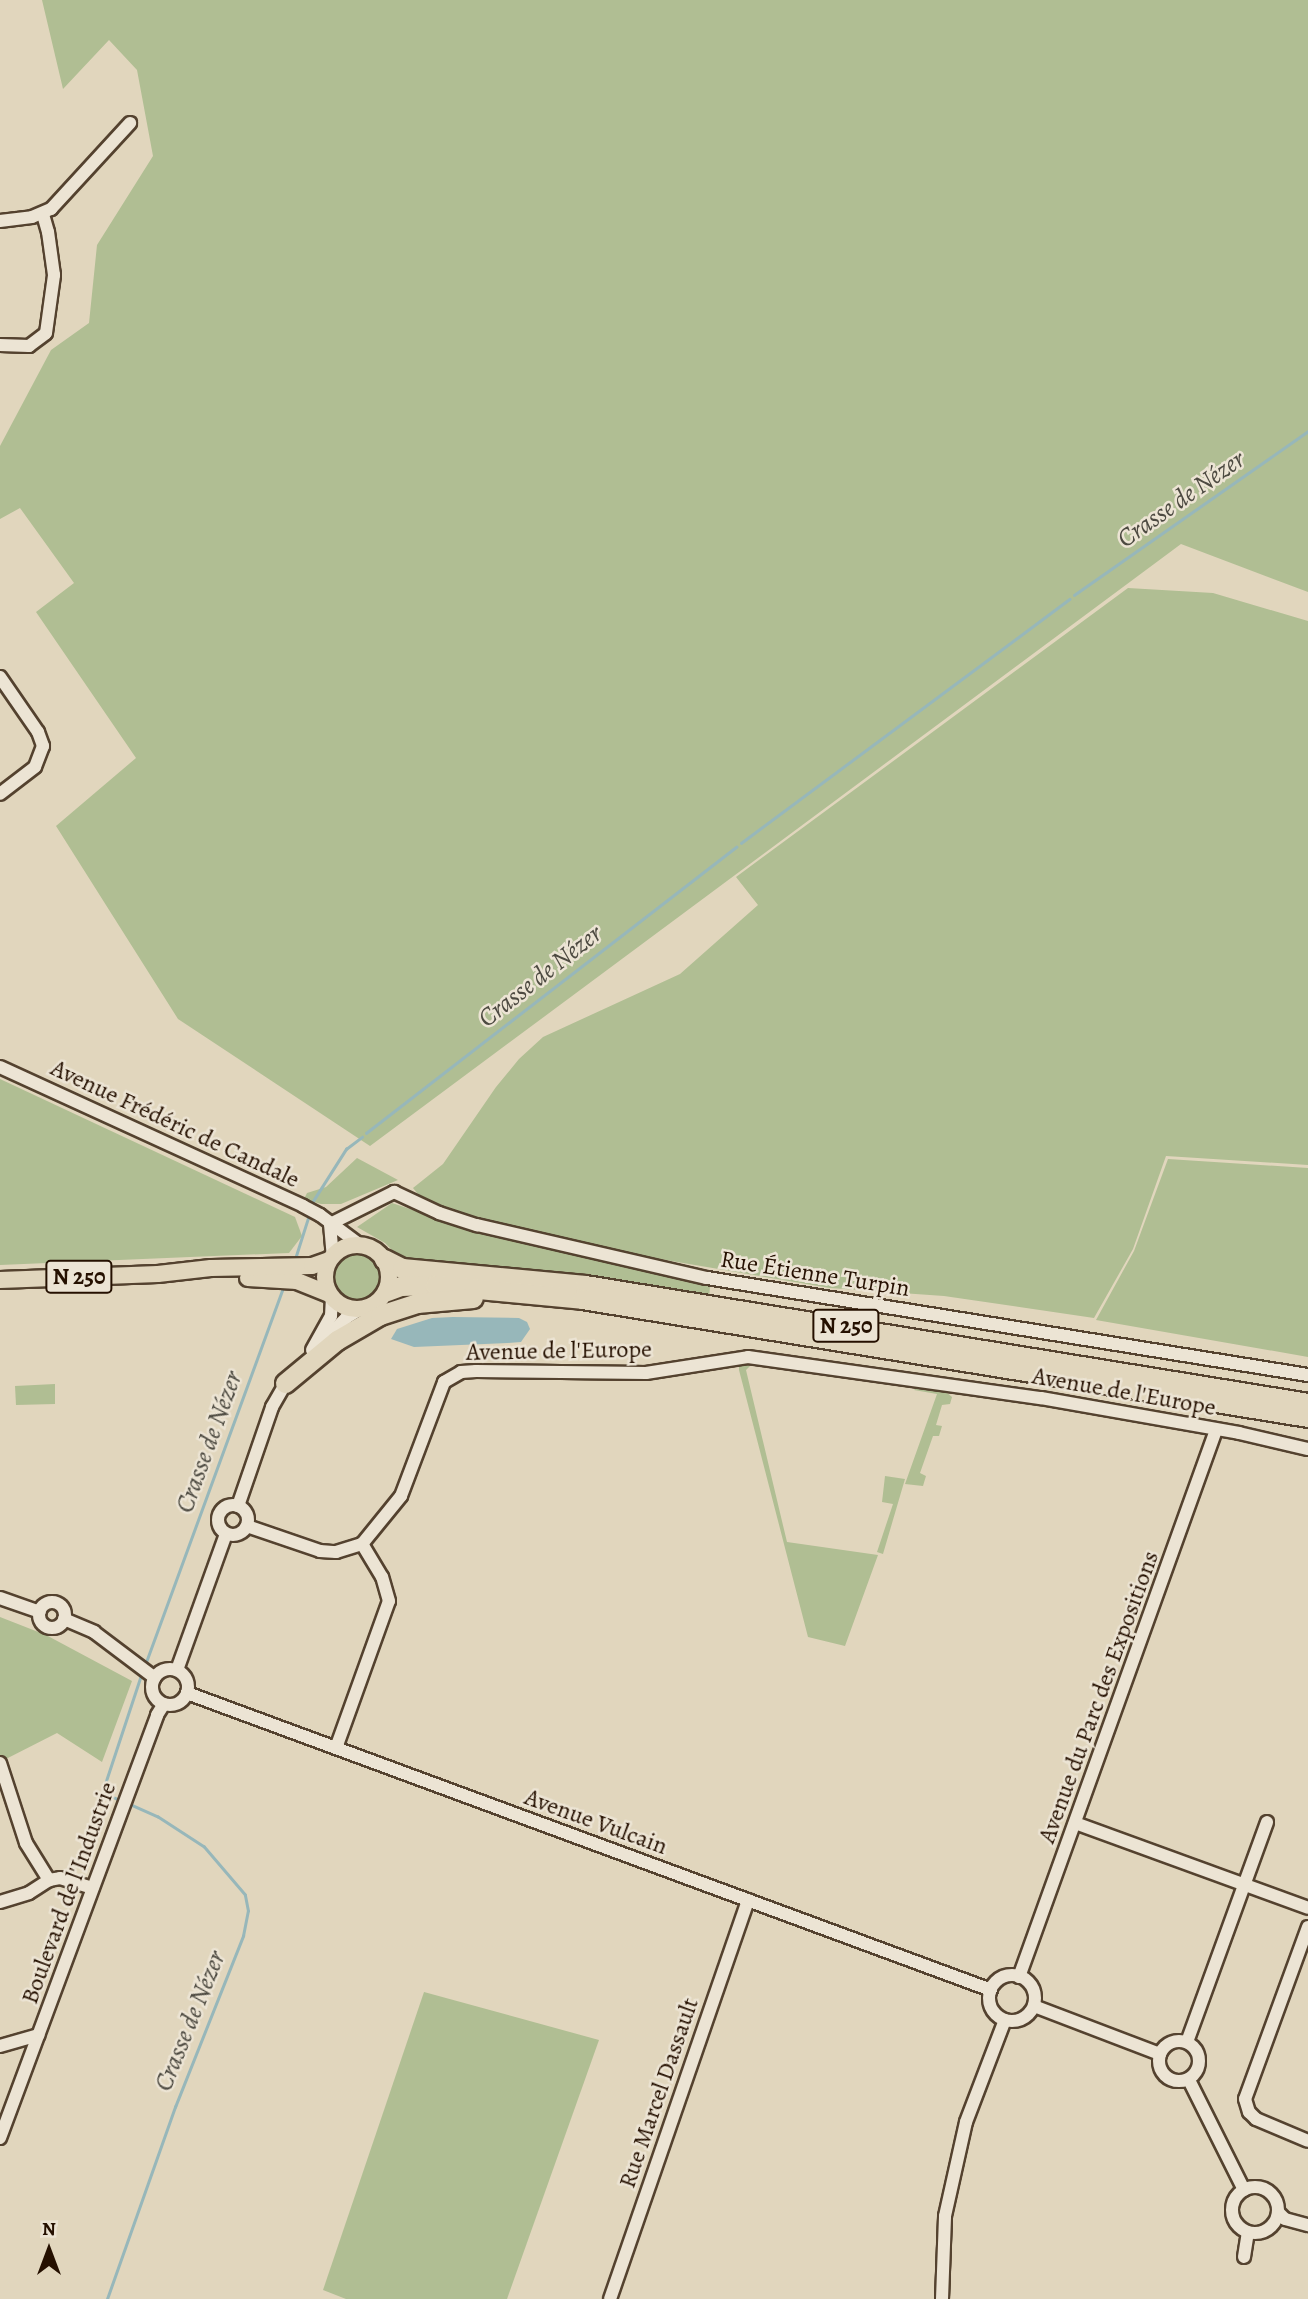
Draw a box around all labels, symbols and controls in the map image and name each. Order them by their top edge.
water label: Crasse de Nézer [1111,444,1251,554]
water label: Crasse de Nézer [472,918,608,1034]
street label: Avenue Frédéric de Candale [46,1054,304,1194]
street label: Rue Étienne Turpin [718,1245,912,1303]
road number: N 250 [44,1258,114,1296]
road number: N 250 [811,1306,881,1345]
street label: Avenue de l'Europe [466,1335,652,1367]
street label: Avenue de l'Europe [1030,1362,1218,1422]
water label: Crasse de Nézer [169,1367,249,1517]
street label: Avenue du Parc des Expositions [1033,1547,1165,1847]
street label: Boulevard de l'Industrie [15,1778,123,2008]
street label: Avenue Vulcain [521,1783,671,1861]
water label: Crasse de Nézer [148,1946,232,2096]
street label: Rue Marcel Dassault [613,1994,705,2192]
north arrow [14,2215,84,2285]
text: N [42,2216,56,2242]

